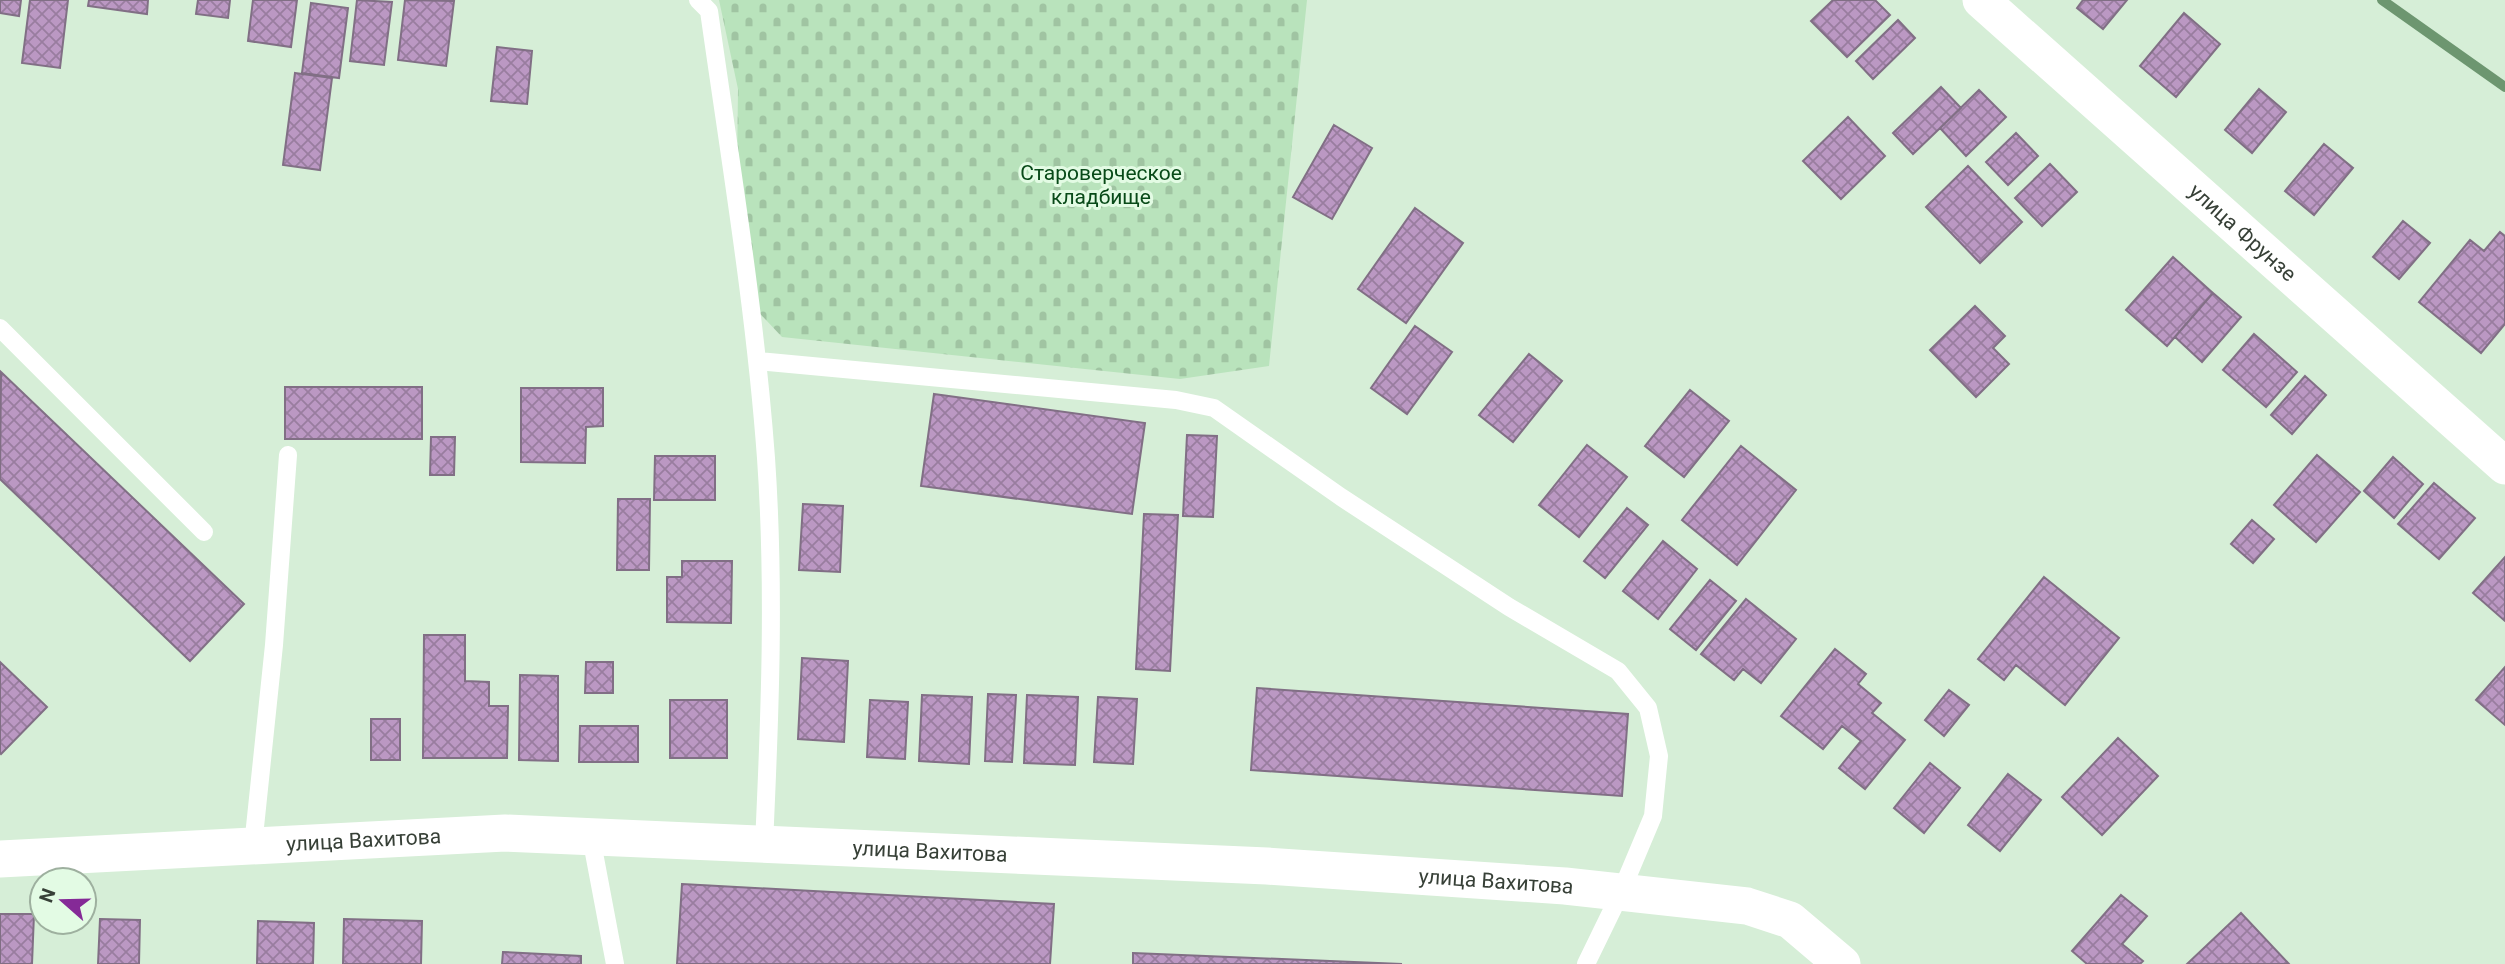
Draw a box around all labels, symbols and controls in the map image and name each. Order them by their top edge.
park label: Староверческое кладбище [1020,161,1182,209]
street label: улица Фрунзе [2184,179,2301,286]
street label: улица Вахитова [285,824,442,856]
street label: улица Вахитова [852,836,1008,867]
street label: улица Вахитова [1418,864,1575,899]
north arrow [28,866,98,936]
text: N [34,885,61,906]

